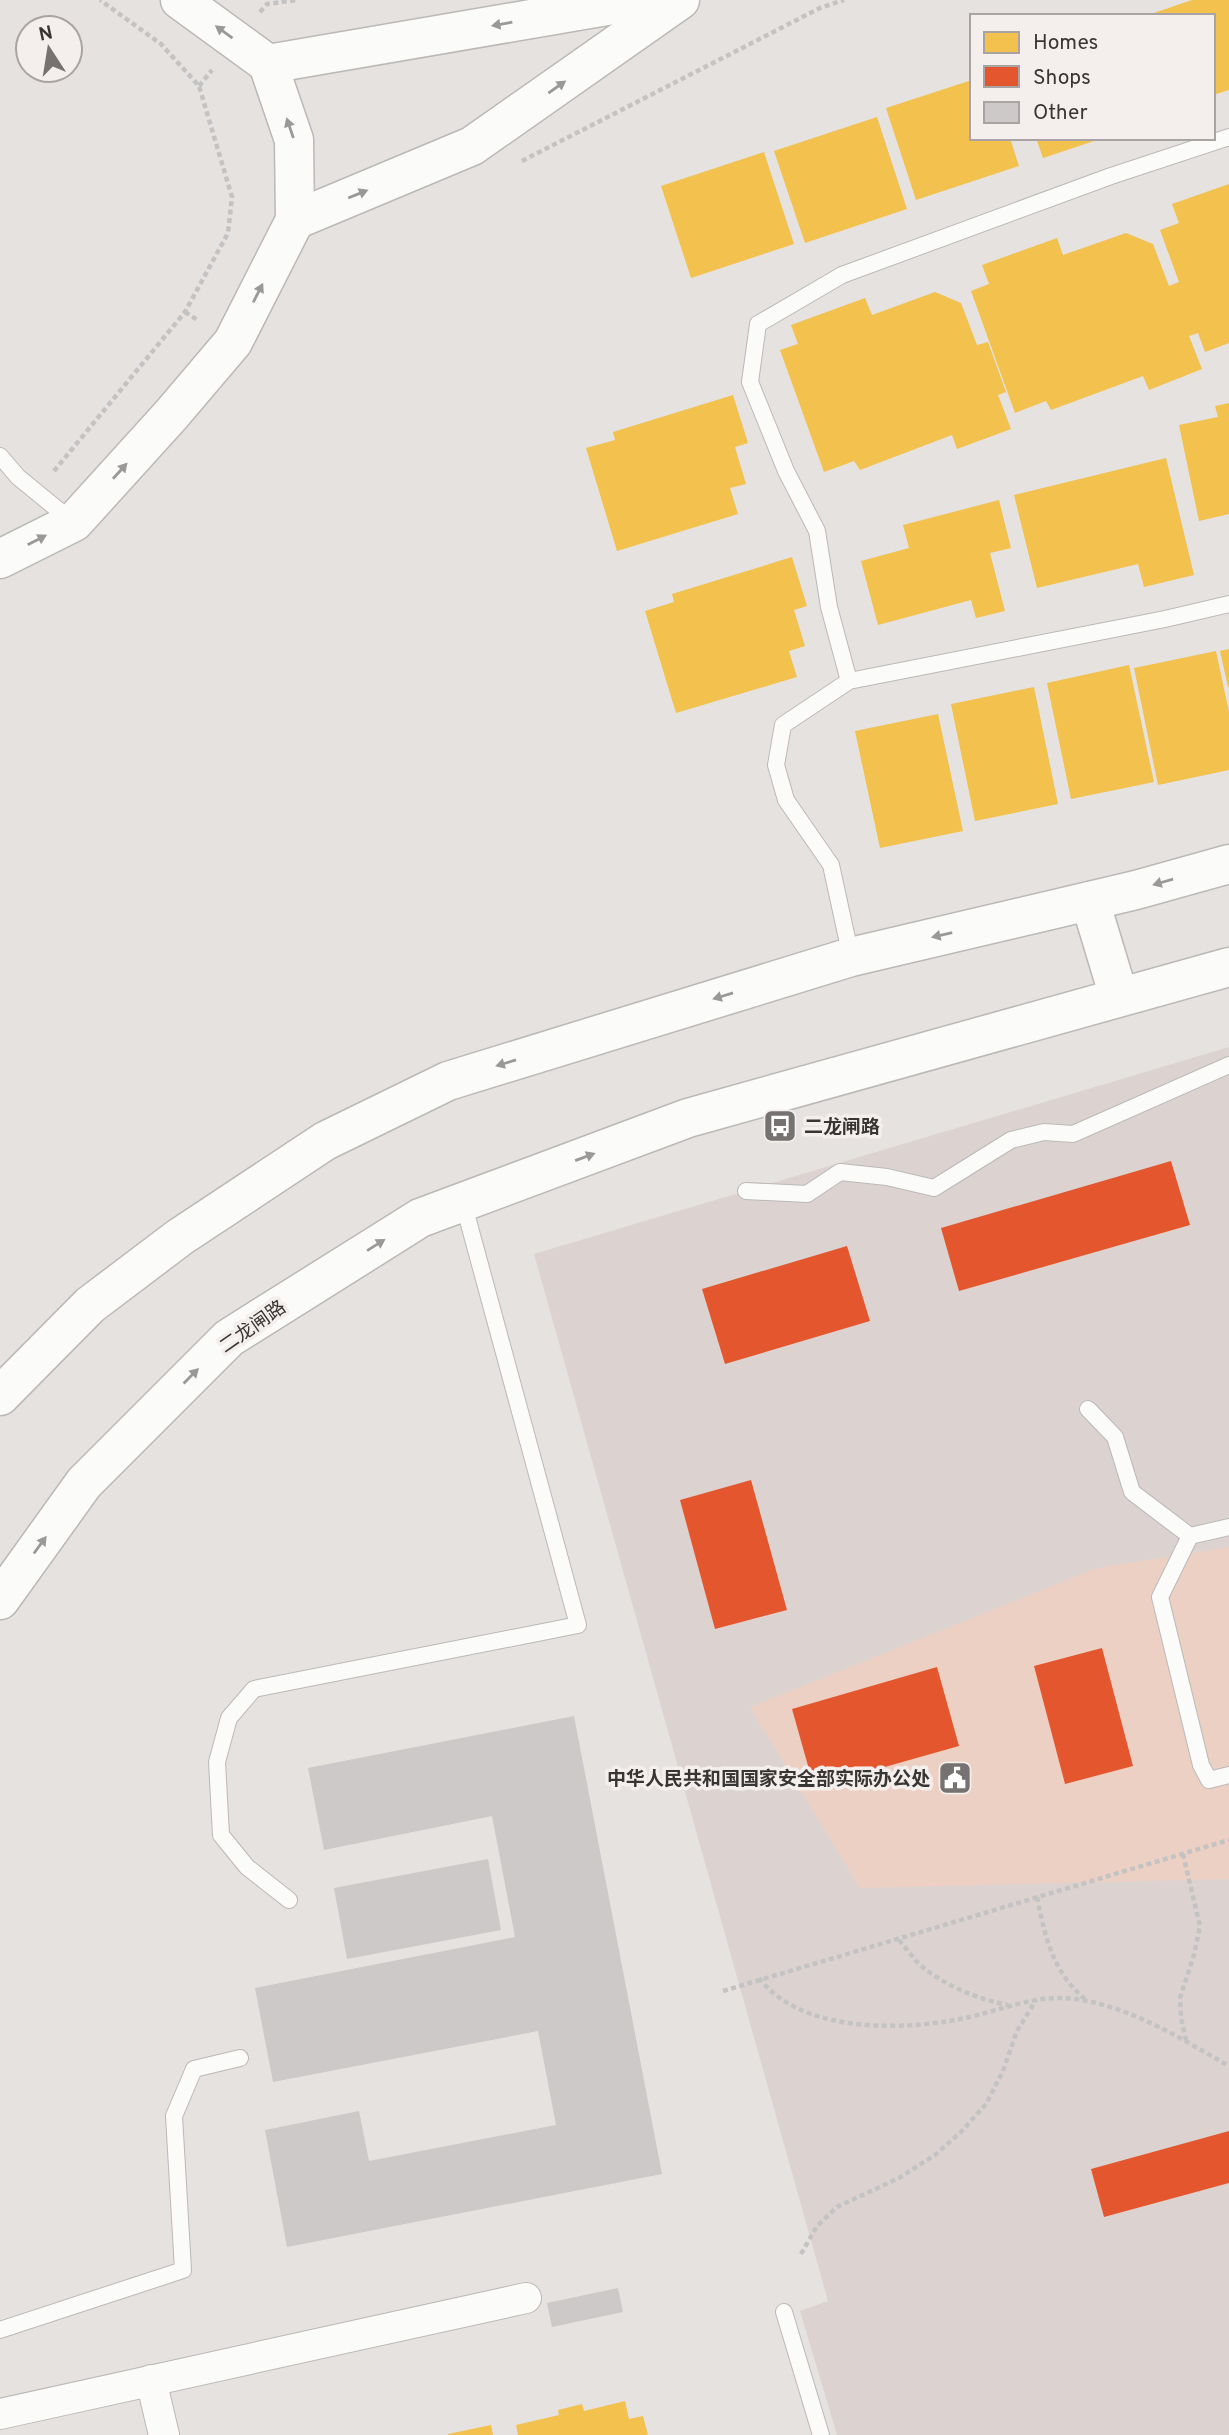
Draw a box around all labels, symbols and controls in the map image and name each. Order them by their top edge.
north arrow [14,14,84,84]
legend [970,14,1215,140]
one-way arrow [491,19,513,30]
text: N [37,21,55,47]
one-way arrow [215,25,233,39]
text: Homes [1033,30,1098,57]
text: Shops [1033,65,1091,92]
one-way arrow [548,80,566,94]
text: Other [1033,100,1088,127]
one-way arrow [284,117,295,138]
one-way arrow [348,188,369,199]
one-way arrow [253,283,264,303]
one-way arrow [111,463,127,480]
one-way arrow [27,535,47,546]
one-way arrow [1152,877,1174,888]
one-way arrow [931,930,953,941]
one-way arrow [712,991,733,1002]
one-way arrow [495,1058,516,1069]
bus stop icon: 二龙闸路 [761,1107,799,1145]
place label: 二龙闸路 [804,1116,880,1140]
one-way arrow [574,1151,595,1162]
one-way arrow [367,1239,386,1252]
street label: 二龙闸路 [215,1296,291,1359]
one-way arrow [182,1368,199,1384]
one-way arrow [33,1536,47,1554]
public building icon: 中华人民共和国国家安全部实际办公处 [936,1759,974,1797]
place label: 中华人民共和国国家安全部实际办公处 [607,1768,930,1792]

